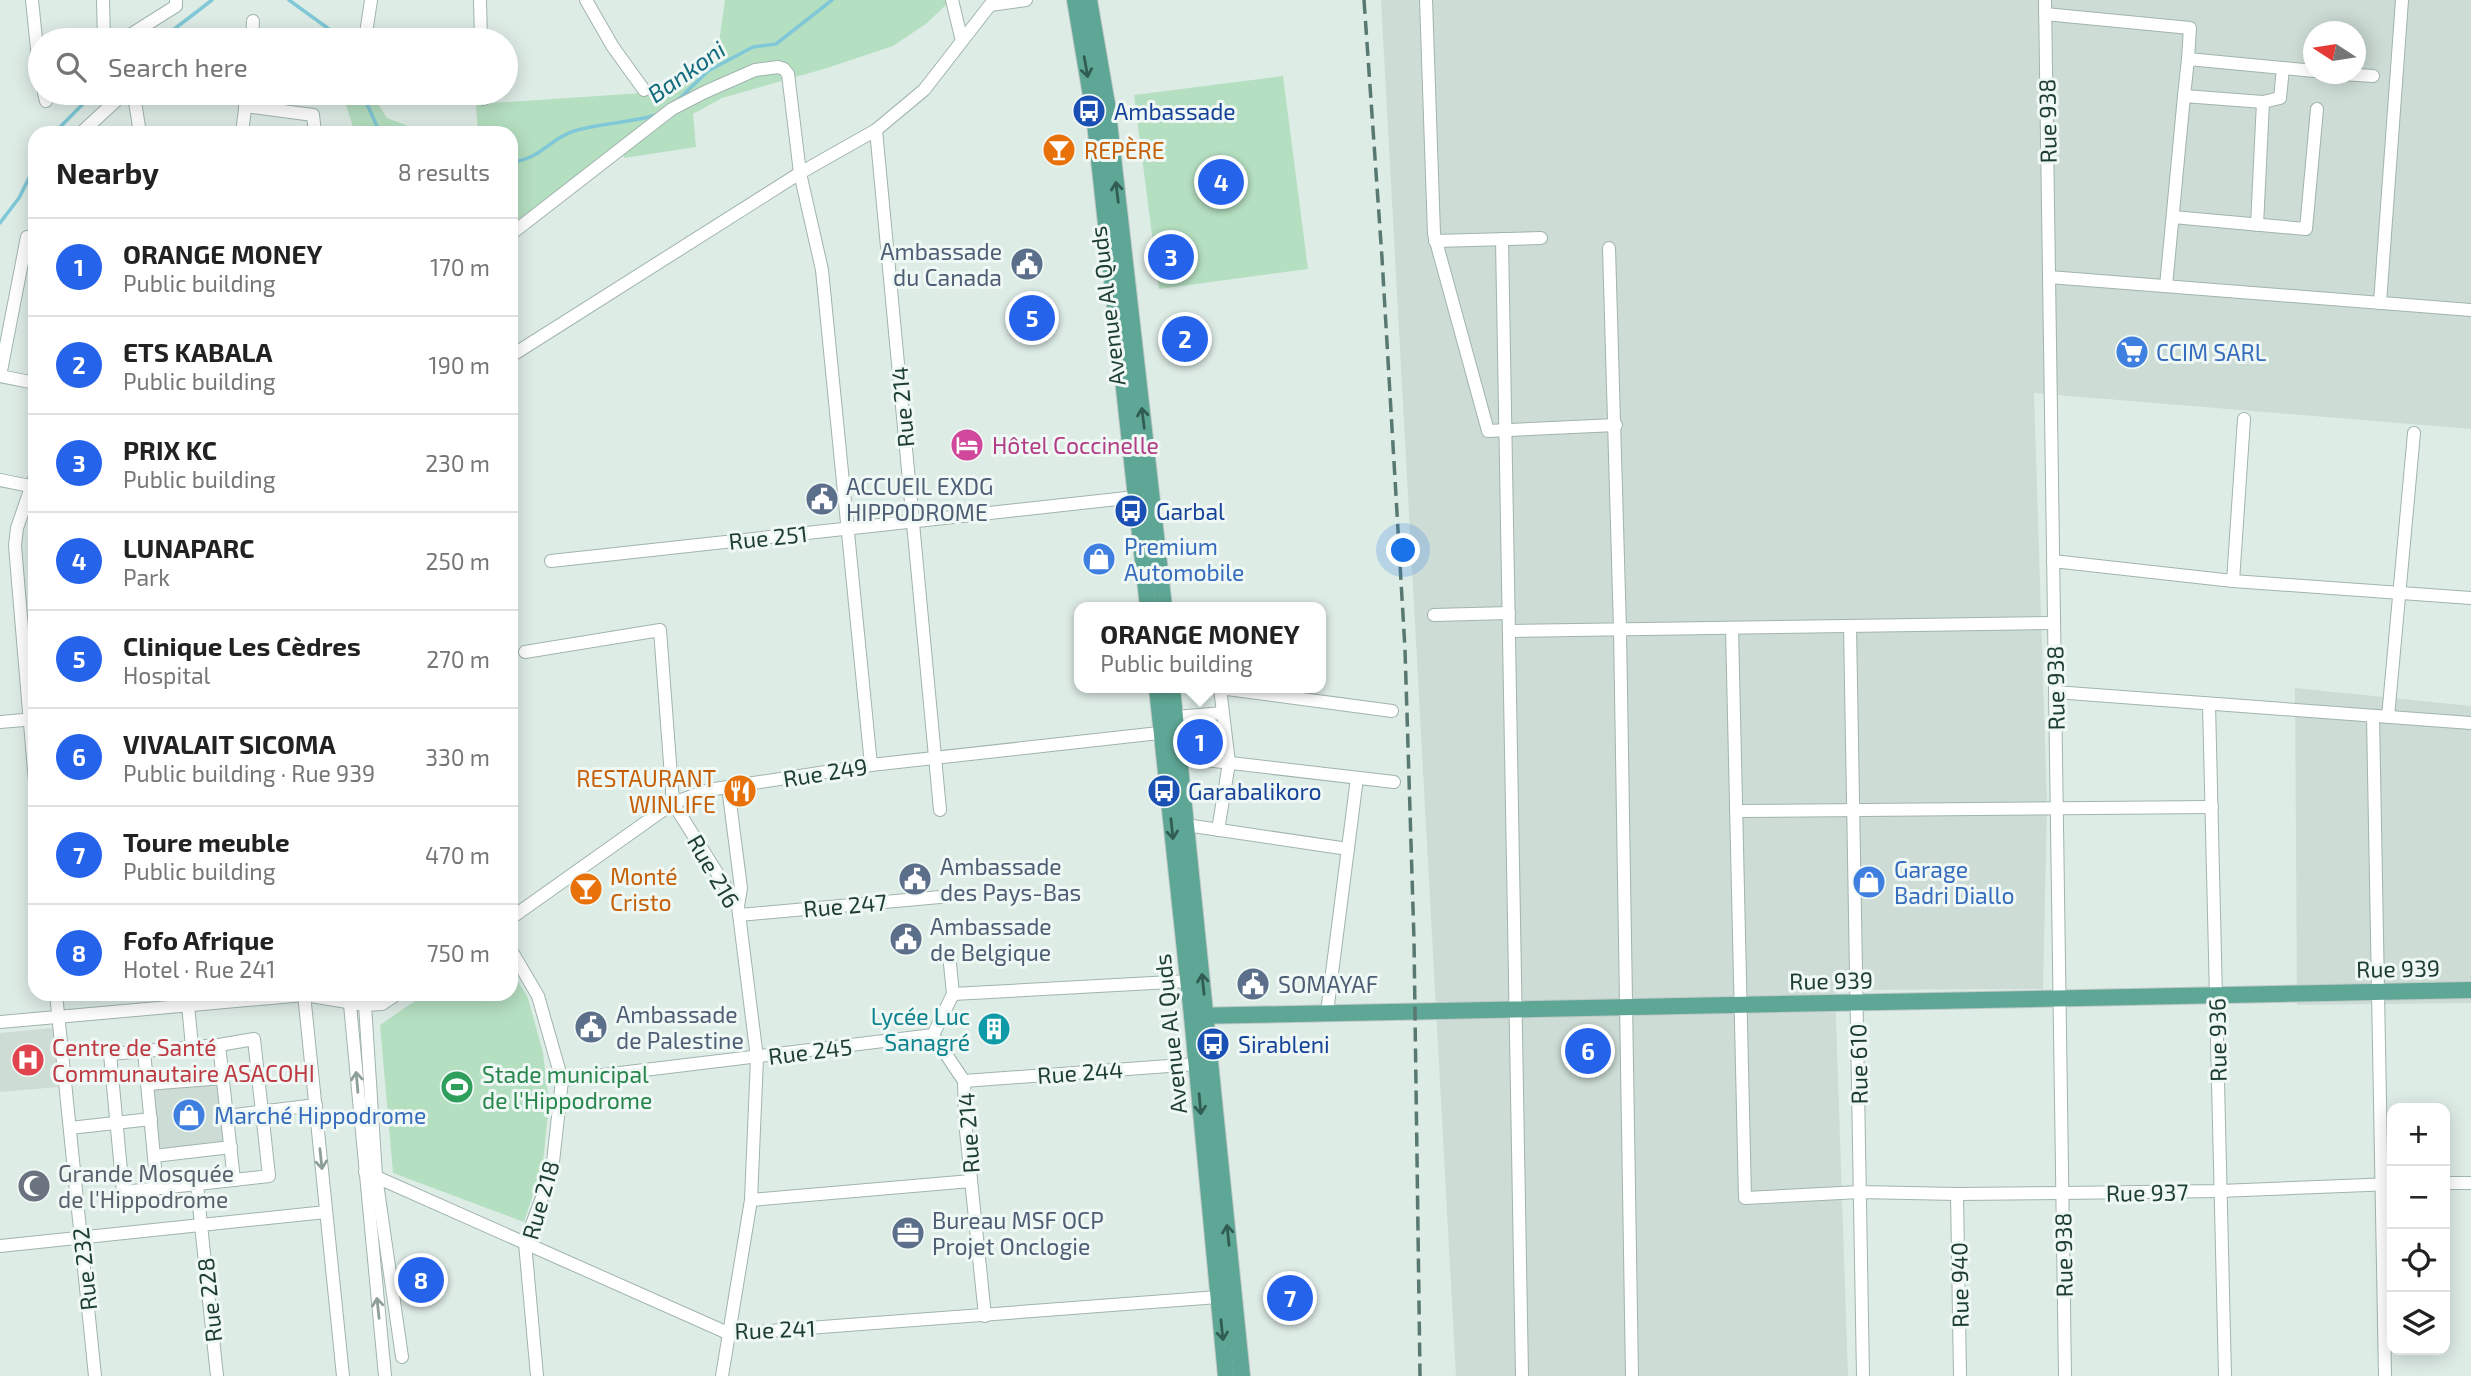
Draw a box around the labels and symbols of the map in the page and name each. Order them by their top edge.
north arrow [2303,21,2366,84]
water label: Bankoni [642,34,730,108]
one-way arrow [1080,55,1093,78]
street label: Rue 938 [2032,78,2062,164]
bus stop icon: Ambassade [1070,92,1108,130]
place label: Ambassade [1114,97,1236,125]
bar icon: REPÈRE [1040,131,1078,169]
place label: REPÈRE [1084,136,1165,164]
pin: 4 [1198,156,1244,208]
one-way arrow [1110,181,1123,203]
street label: Avenue Al Quds [1083,225,1131,387]
pin: 3 [1148,231,1194,283]
place label: Ambassade du Canada [880,237,1002,291]
public building icon: Ambassade du Canada [1008,245,1046,283]
pin: 5 [1009,292,1055,344]
pin: 2 [1162,313,1208,365]
supermarket icon: CCIM SARL [2113,333,2151,371]
place label: CCIM SARL [2156,338,2267,366]
street label: Rue 214 [885,365,919,449]
one-way arrow [1137,407,1150,429]
hotel icon: Hôtel Coccinelle [948,426,986,464]
place label: Hôtel Coccinelle [992,431,1159,459]
place label: ACCUEIL EXDG HIPPODROME [846,472,993,526]
public building icon: ACCUEIL EXDG HIPPODROME [803,480,841,518]
bus stop icon: Garbal [1112,492,1150,530]
place label: Garbal [1156,497,1225,525]
street label: Rue 251 [727,519,809,555]
place label: Premium Automobile [1124,532,1244,586]
your location [1386,533,1420,567]
shop icon: Premium Automobile [1080,540,1118,578]
street label: Rue 938 [2040,645,2070,731]
pin: 1 [1177,716,1223,768]
street label: Rue 249 [781,752,869,792]
place label: RESTAURANT WINLIFE [576,764,716,818]
restaurant icon: RESTAURANT WINLIFE [721,772,759,810]
bus stop icon: Garabalikoro [1145,772,1183,810]
place label: Garabalikoro [1188,777,1322,805]
one-way arrow [1166,817,1179,840]
street label: Rue 216 [682,829,746,913]
place label: Ambassade des Pays-Bas [940,852,1081,906]
place label: Garage Badri Diallo [1894,855,2014,909]
public building icon: Ambassade des Pays-Bas [896,860,934,898]
place label: Monté Cristo [610,862,678,916]
shop icon: Garage Badri Diallo [1850,863,1888,901]
bar icon: Monté Cristo [567,870,605,908]
street label: Rue 247 [802,887,888,923]
place label: Ambassade de Belgique [930,912,1052,966]
public building icon: Ambassade de Belgique [887,920,925,958]
street label: Avenue Al Quds [1148,953,1192,1115]
street label: Rue 939 [2356,953,2440,983]
public building icon: SOMAYAF [1234,965,1272,1003]
street label: Rue 939 [1789,965,1873,995]
place label: SOMAYAF [1278,970,1378,998]
one-way arrow [1196,973,1209,996]
street label: Rue 936 [2202,998,2232,1082]
place label: Ambassade de Palestine [616,1000,744,1054]
place label: Lycée Luc Sanagré [871,1002,970,1056]
public building icon: Ambassade de Palestine [572,1008,610,1046]
building icon: Lycée Luc Sanagré [975,1010,1013,1048]
street label: Rue 610 [1843,1023,1873,1105]
bus stop icon: Sirableni [1194,1025,1232,1063]
pin: 6 [1565,1025,1611,1077]
place label: Sirableni [1238,1030,1330,1058]
street label: Rue 245 [767,1032,853,1070]
place label: Centre de Santé Communautaire ASACOHI [52,1033,315,1087]
hospital icon: Centre de Santé Communautaire ASACOHI [9,1041,47,1079]
street label: Rue 244 [1036,1055,1124,1089]
place label: Stade municipal de l'Hippodrome [482,1060,652,1114]
sports icon: Stade municipal de l'Hippodrome [438,1068,476,1106]
one-way arrow [350,1071,363,1093]
street label: Rue 214 [951,1092,985,1174]
one-way arrow [1194,1092,1207,1115]
shop icon: Marché Hippodrome [170,1096,208,1134]
place label: Marché Hippodrome [214,1101,426,1129]
one-way arrow [315,1148,328,1170]
street label: Rue 218 [515,1157,565,1243]
place label: Grande Mosquée de l'Hippodrome [58,1159,234,1213]
mosque icon: Grande Mosquée de l'Hippodrome [15,1167,53,1205]
street label: Rue 937 [2105,1177,2189,1207]
place label: Bureau MSF OCP Projet Onclogie [932,1206,1104,1260]
street label: Rue 938 [2048,1212,2078,1298]
office icon: Bureau MSF OCP Projet Onclogie [889,1214,927,1252]
one-way arrow [1221,1224,1234,1247]
street label: Rue 232 [66,1226,102,1312]
street label: Rue 940 [1944,1242,1974,1328]
pin: 8 [398,1254,444,1306]
street label: Rue 228 [191,1256,227,1344]
pin: 7 [1267,1272,1313,1324]
one-way arrow [371,1297,384,1320]
street label: Rue 241 [734,1314,816,1344]
one-way arrow [1216,1318,1229,1341]

